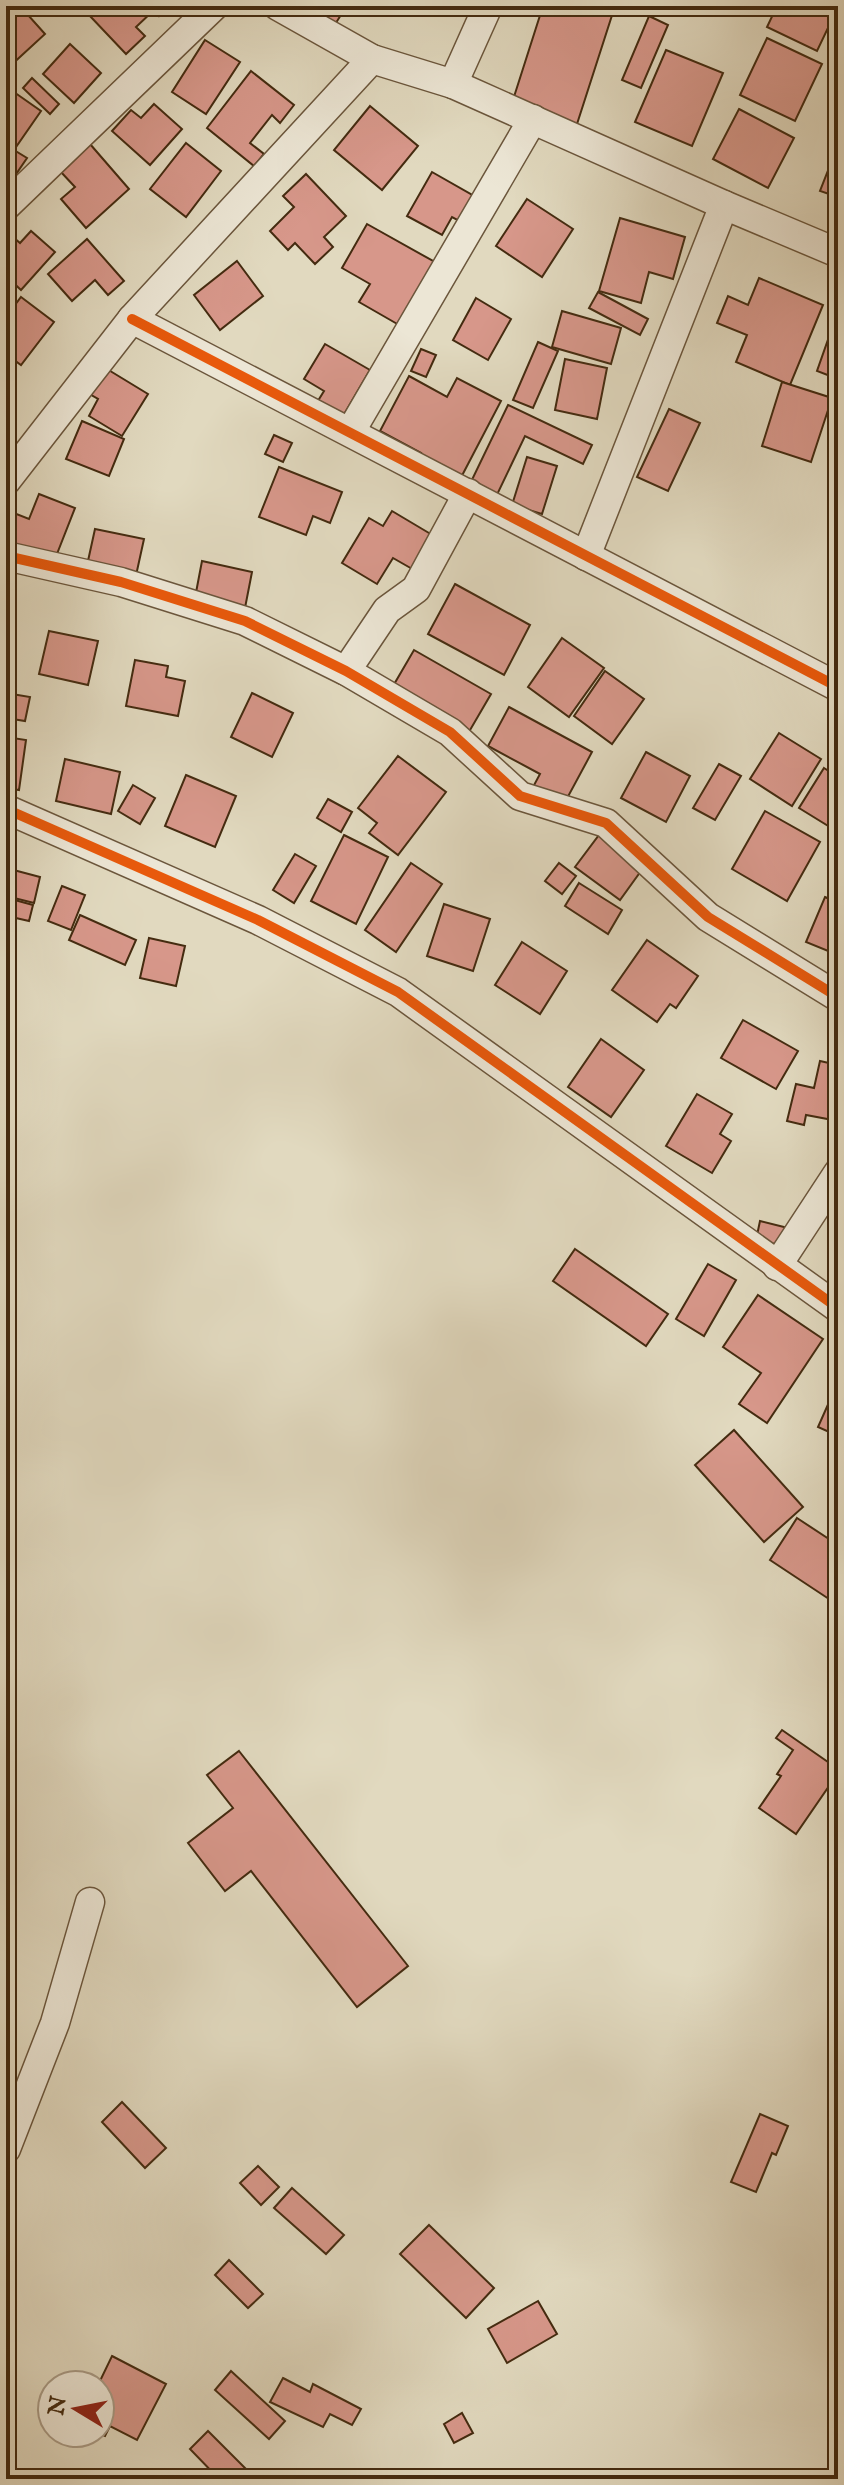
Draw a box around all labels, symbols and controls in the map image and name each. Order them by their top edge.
north arrow [36,2369,116,2449]
text: N [43,2394,74,2419]

